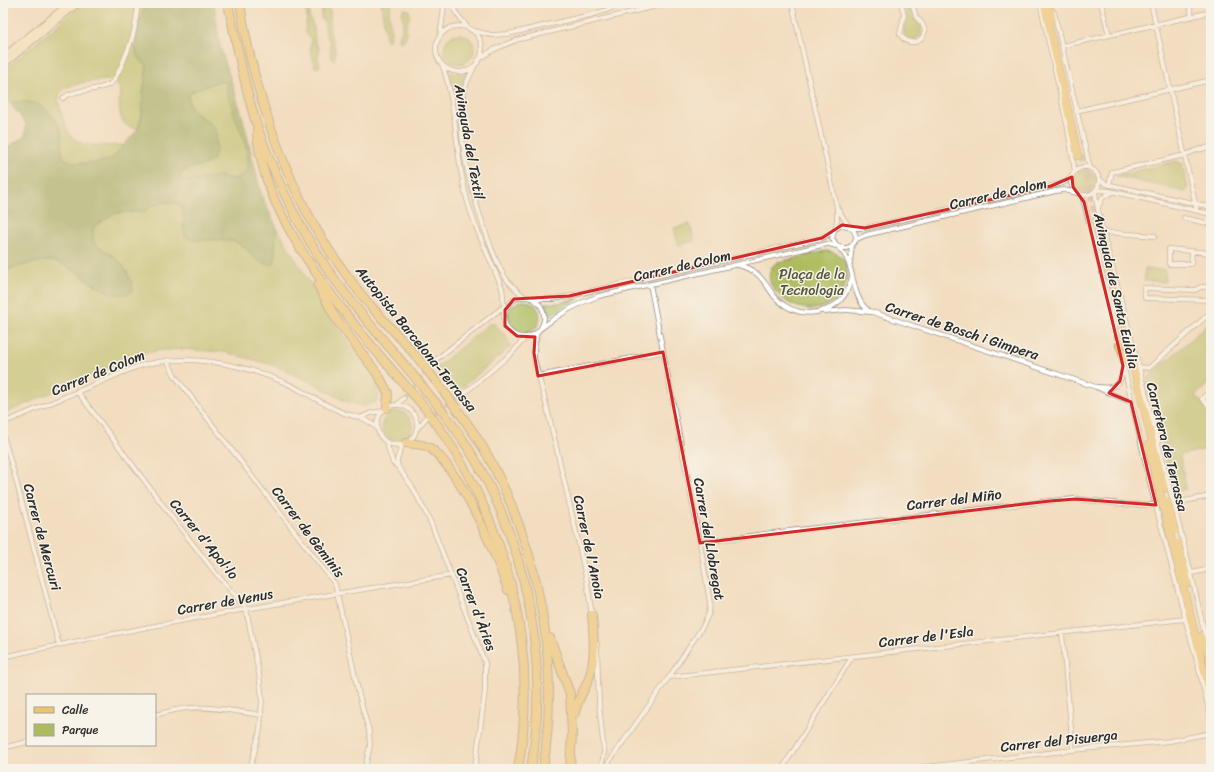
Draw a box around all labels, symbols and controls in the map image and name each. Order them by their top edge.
street label: Avinguda del Tèxtil [446,81,492,203]
street label: Carrer de Colom [947,171,1049,217]
street label: Avinguda de Santa Eulàlia [1086,210,1146,371]
street label: Carrer de Colom [631,243,733,289]
street label: Autopista Barcelona-Terrassa [348,260,484,418]
park label: Plaça de la Tecnologia [779,262,845,303]
street label: Carrer de Bosch i Gimpera [882,294,1043,368]
street label: Carrer de Colom [47,343,149,403]
street label: Carretera de Terrassa [1139,380,1195,515]
street label: Carrer del Llobregat [686,476,732,602]
street label: Carrer de Mercuri [16,481,69,594]
street label: Carrer de Gèminis [265,481,351,584]
street label: Carrer del Miño [905,482,1003,518]
street label: Carrer d'Apol·lo [163,493,245,585]
street label: Carrer de l'Anoia [566,493,612,601]
street label: Carrer d'Àries [449,563,504,655]
street label: Carrer de Venus [175,581,275,623]
street label: Carrer de l'Esla [877,619,975,655]
legend [26,694,156,746]
text: Calle [62,699,89,721]
text: Parque [62,719,99,741]
street label: Carrer del Pisuerga [999,722,1119,760]

